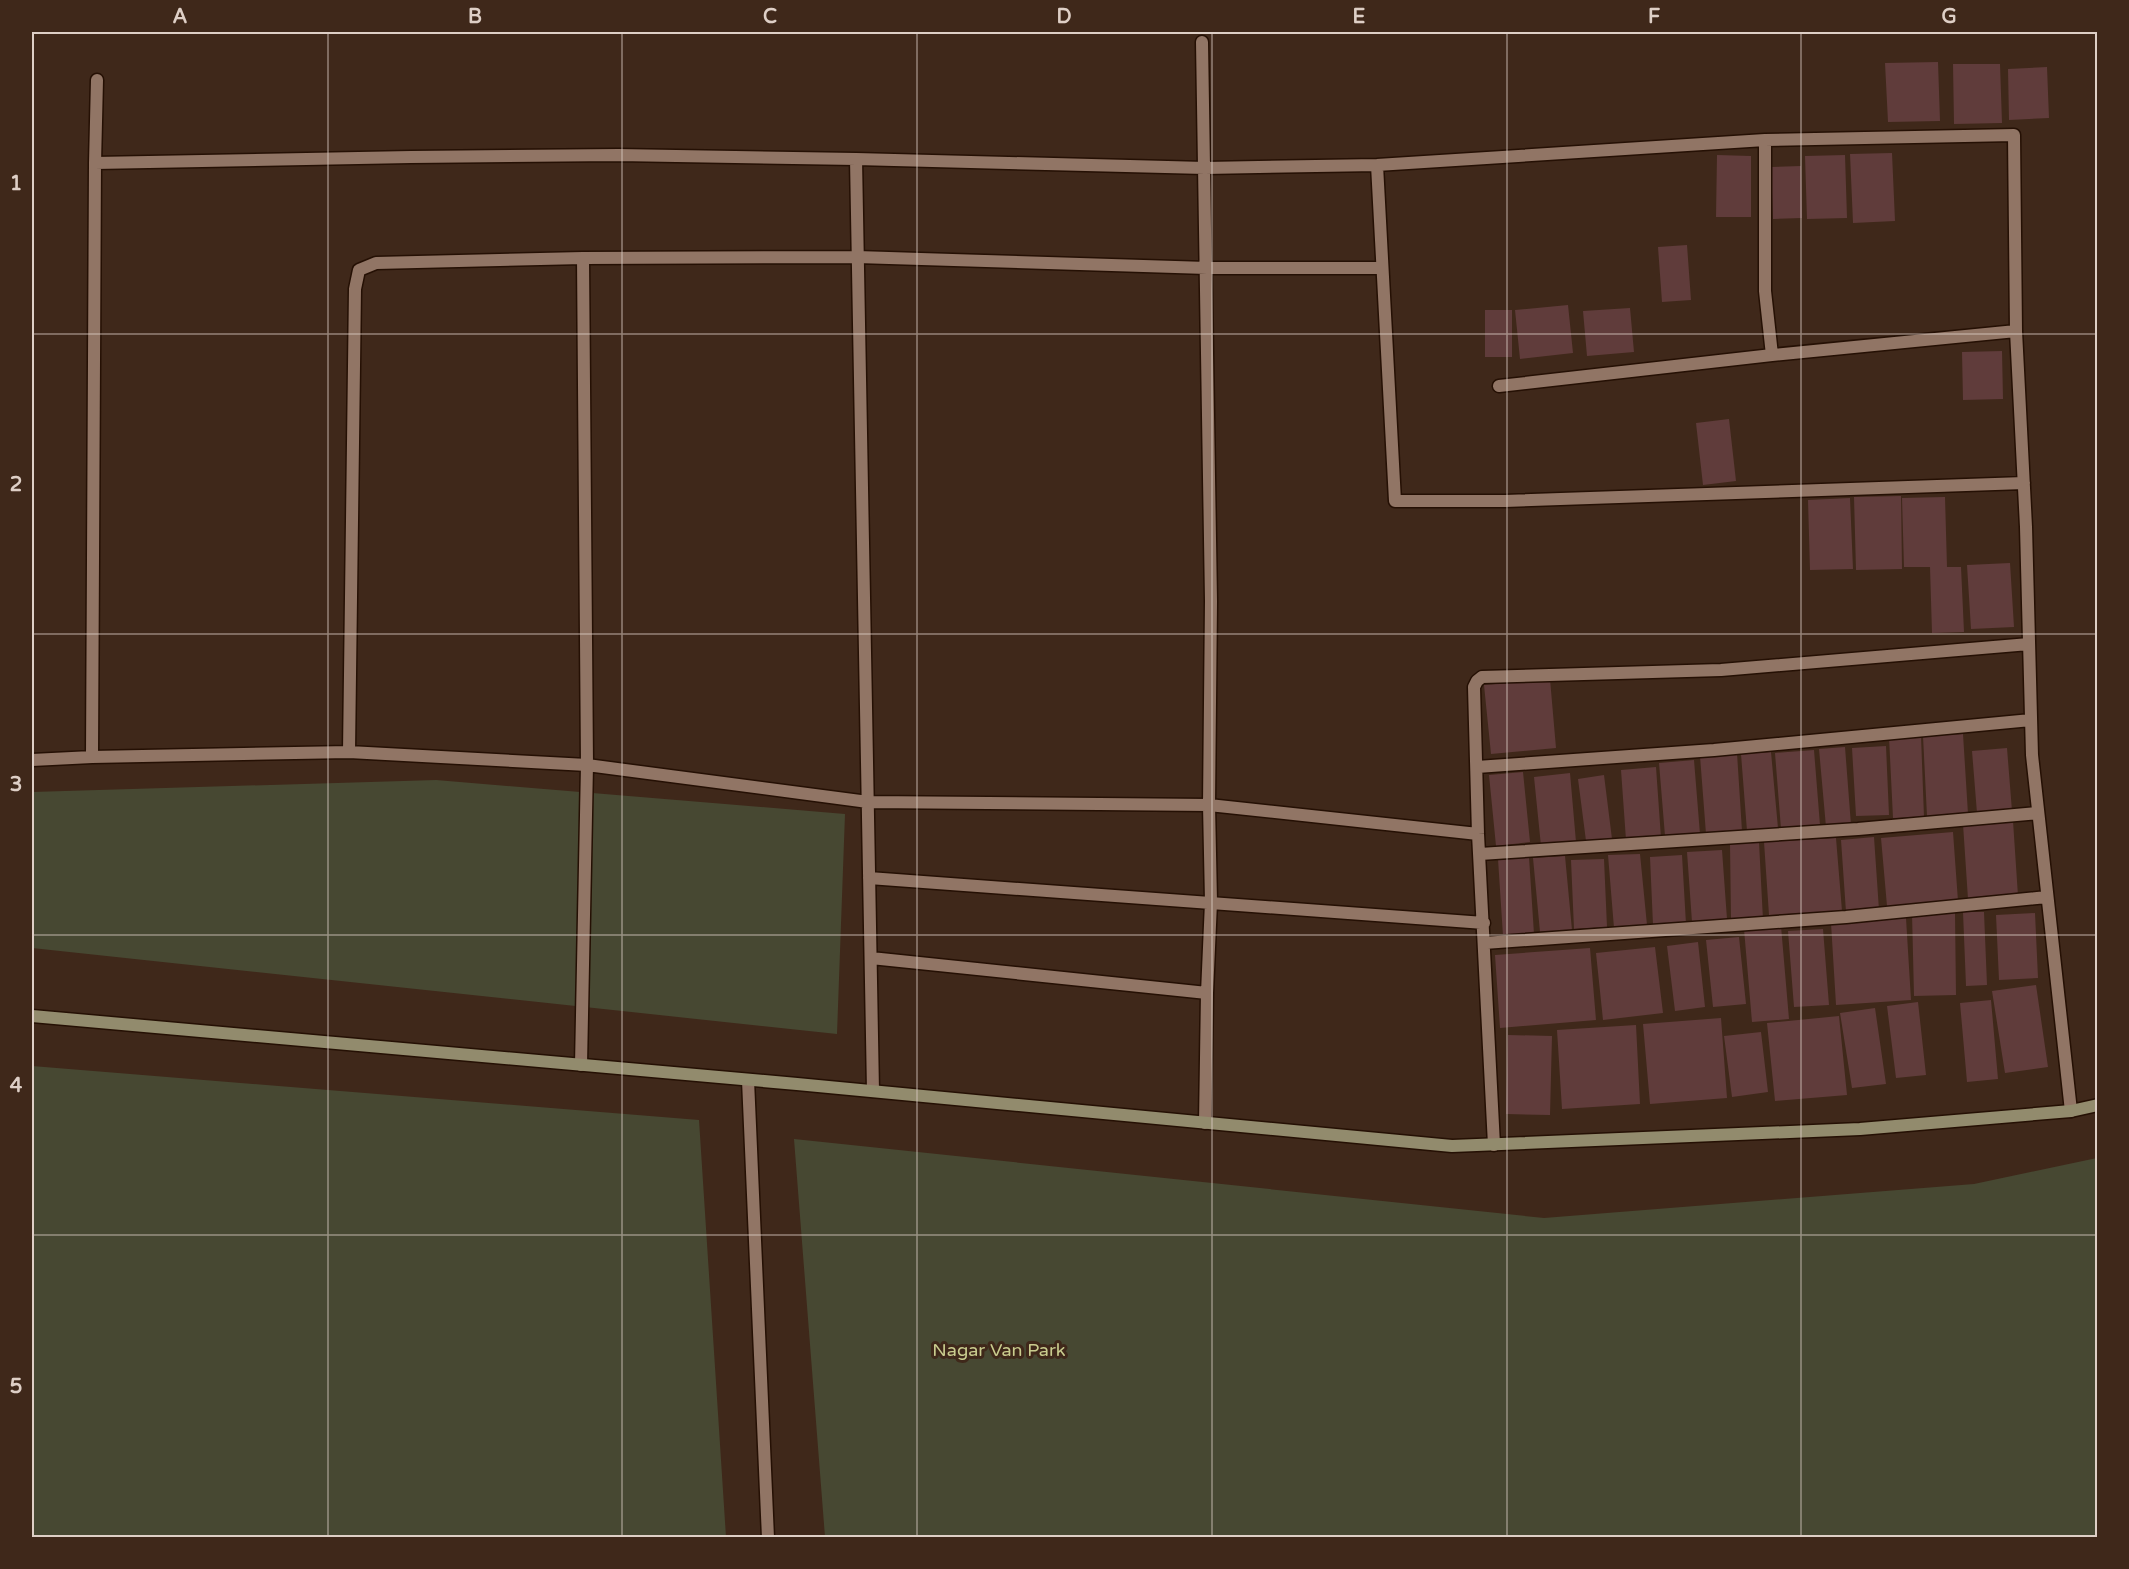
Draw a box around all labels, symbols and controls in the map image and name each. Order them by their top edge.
text: A [173,5,188,29]
text: B [468,5,482,29]
text: C [763,5,777,29]
text: D [1056,5,1072,29]
text: E [1353,5,1366,29]
text: F [1648,5,1660,29]
text: G [1941,5,1957,29]
text: 1 [10,172,22,196]
text: 2 [10,473,22,497]
text: 3 [10,773,22,797]
text: 4 [10,1074,23,1098]
park label: Nagar Van Park [932,1339,1066,1361]
text: 5 [10,1375,22,1399]

